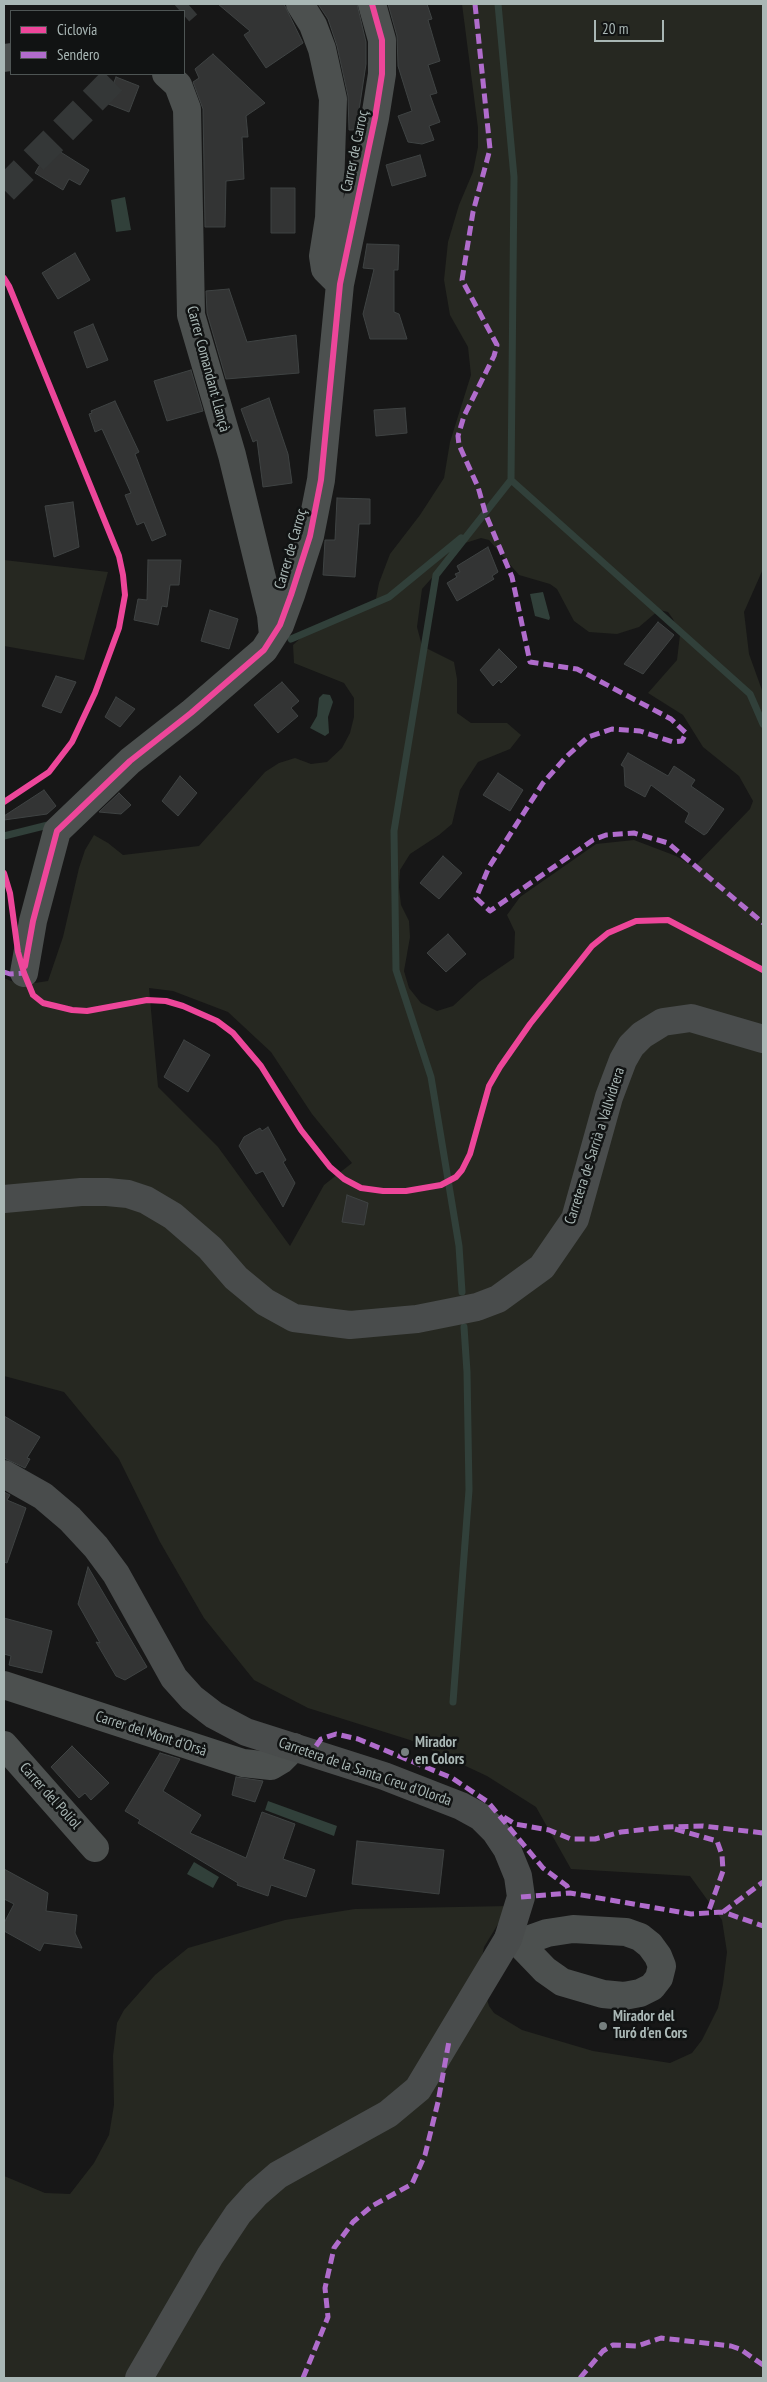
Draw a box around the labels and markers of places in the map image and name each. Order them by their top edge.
place label: Mirador en Colors [415,1734,464,1769]
marker: Mirador en Colors [399,1746,411,1758]
place label: Mirador del Turó d'en Cors [613,2008,687,2043]
marker: Mirador del Turó d'en Cors [597,2020,609,2032]

